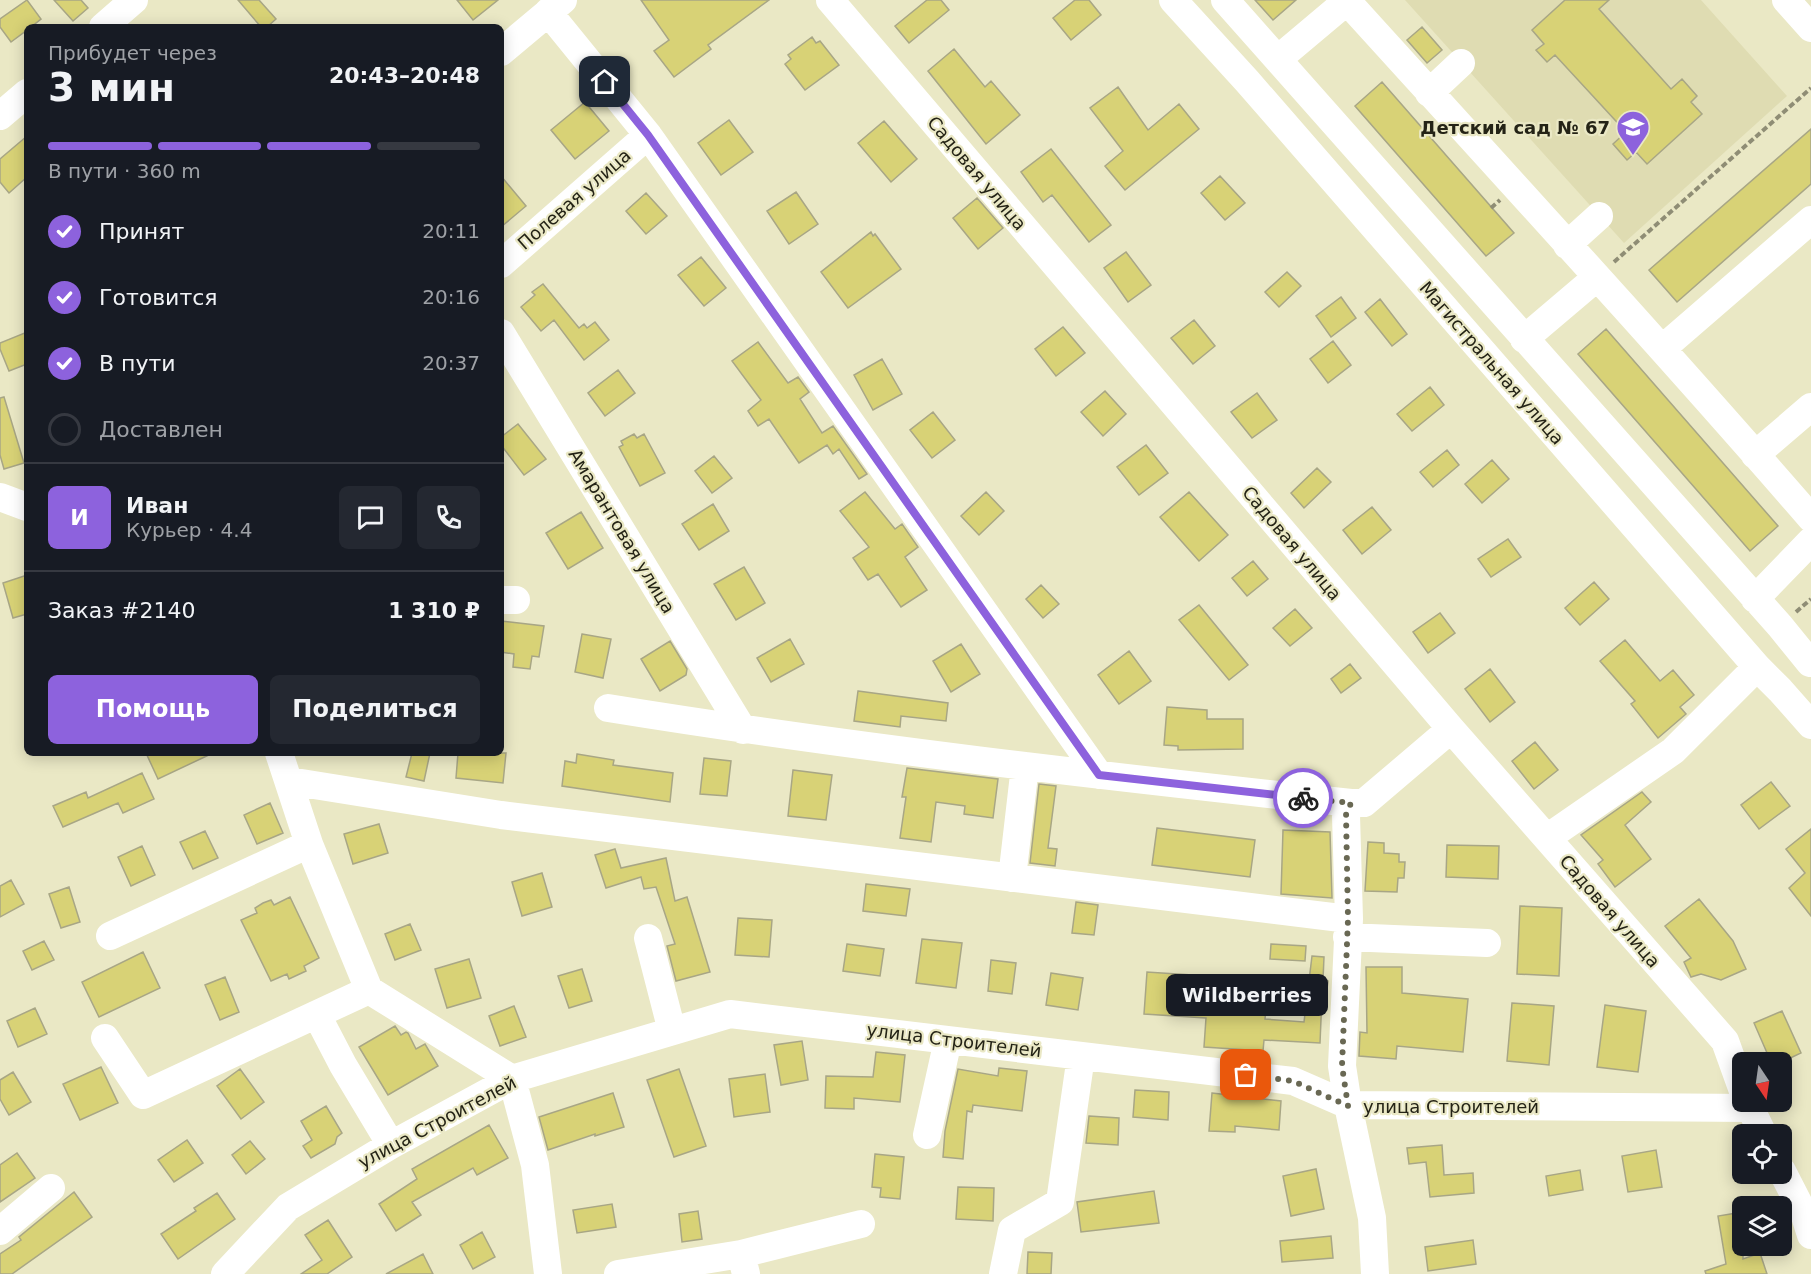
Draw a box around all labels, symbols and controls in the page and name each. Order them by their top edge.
text: Прибудет через [48,41,217,65]
pin [579,56,630,107]
text: 20:43–20:48 [329,63,480,88]
text: 3 мин [48,65,175,110]
icon: home [588,65,621,98]
school or university icon: Детский сад № 67 [1615,109,1651,156]
street label: Садовая улица [923,112,1031,234]
place label: Детский сад № 67 [1420,117,1610,138]
street label: Полевая улица [513,144,635,254]
text: В пути · 360 m [48,159,201,183]
icon: check [48,215,81,248]
text: Принят [99,219,184,244]
text: 20:11 [422,219,480,243]
street label: Магистральная улица [1415,277,1569,449]
icon: check [48,281,81,314]
text: Готовится [99,285,218,310]
text: 20:16 [422,285,480,309]
icon: check [48,347,81,380]
text: В пути [99,351,176,376]
text: 20:37 [422,351,480,375]
text: Доставлен [99,417,223,442]
street label: Амарантовая улица [565,445,679,617]
street label: Садовая улица [1238,482,1346,604]
button: chat [339,486,402,549]
button: phone [417,486,480,549]
text: Иван [126,493,188,518]
text: И [70,505,89,530]
text: Курьер · 4.4 [126,518,252,542]
text: Заказ #2140 [48,598,195,623]
text: 1 310 ₽ [388,598,480,623]
button: Помощь [48,675,258,744]
button: Поделиться [270,675,480,744]
courier [1273,768,1333,828]
icon: bike [1287,782,1320,815]
street label: Садовая улица [1555,850,1665,972]
callout: Wildberries [1165,973,1327,1015]
text: Wildberries [1182,983,1312,1007]
street label: улица Строителей [865,1019,1043,1061]
pin [1220,1049,1271,1100]
north arrow [1732,1052,1792,1112]
map controls [1732,1052,1792,1256]
icon: bag [1229,1058,1262,1091]
street label: улица Строителей [354,1071,520,1173]
street label: улица Строителей [1363,1096,1539,1117]
button: locate [1732,1124,1792,1184]
button: layers [1732,1196,1792,1256]

